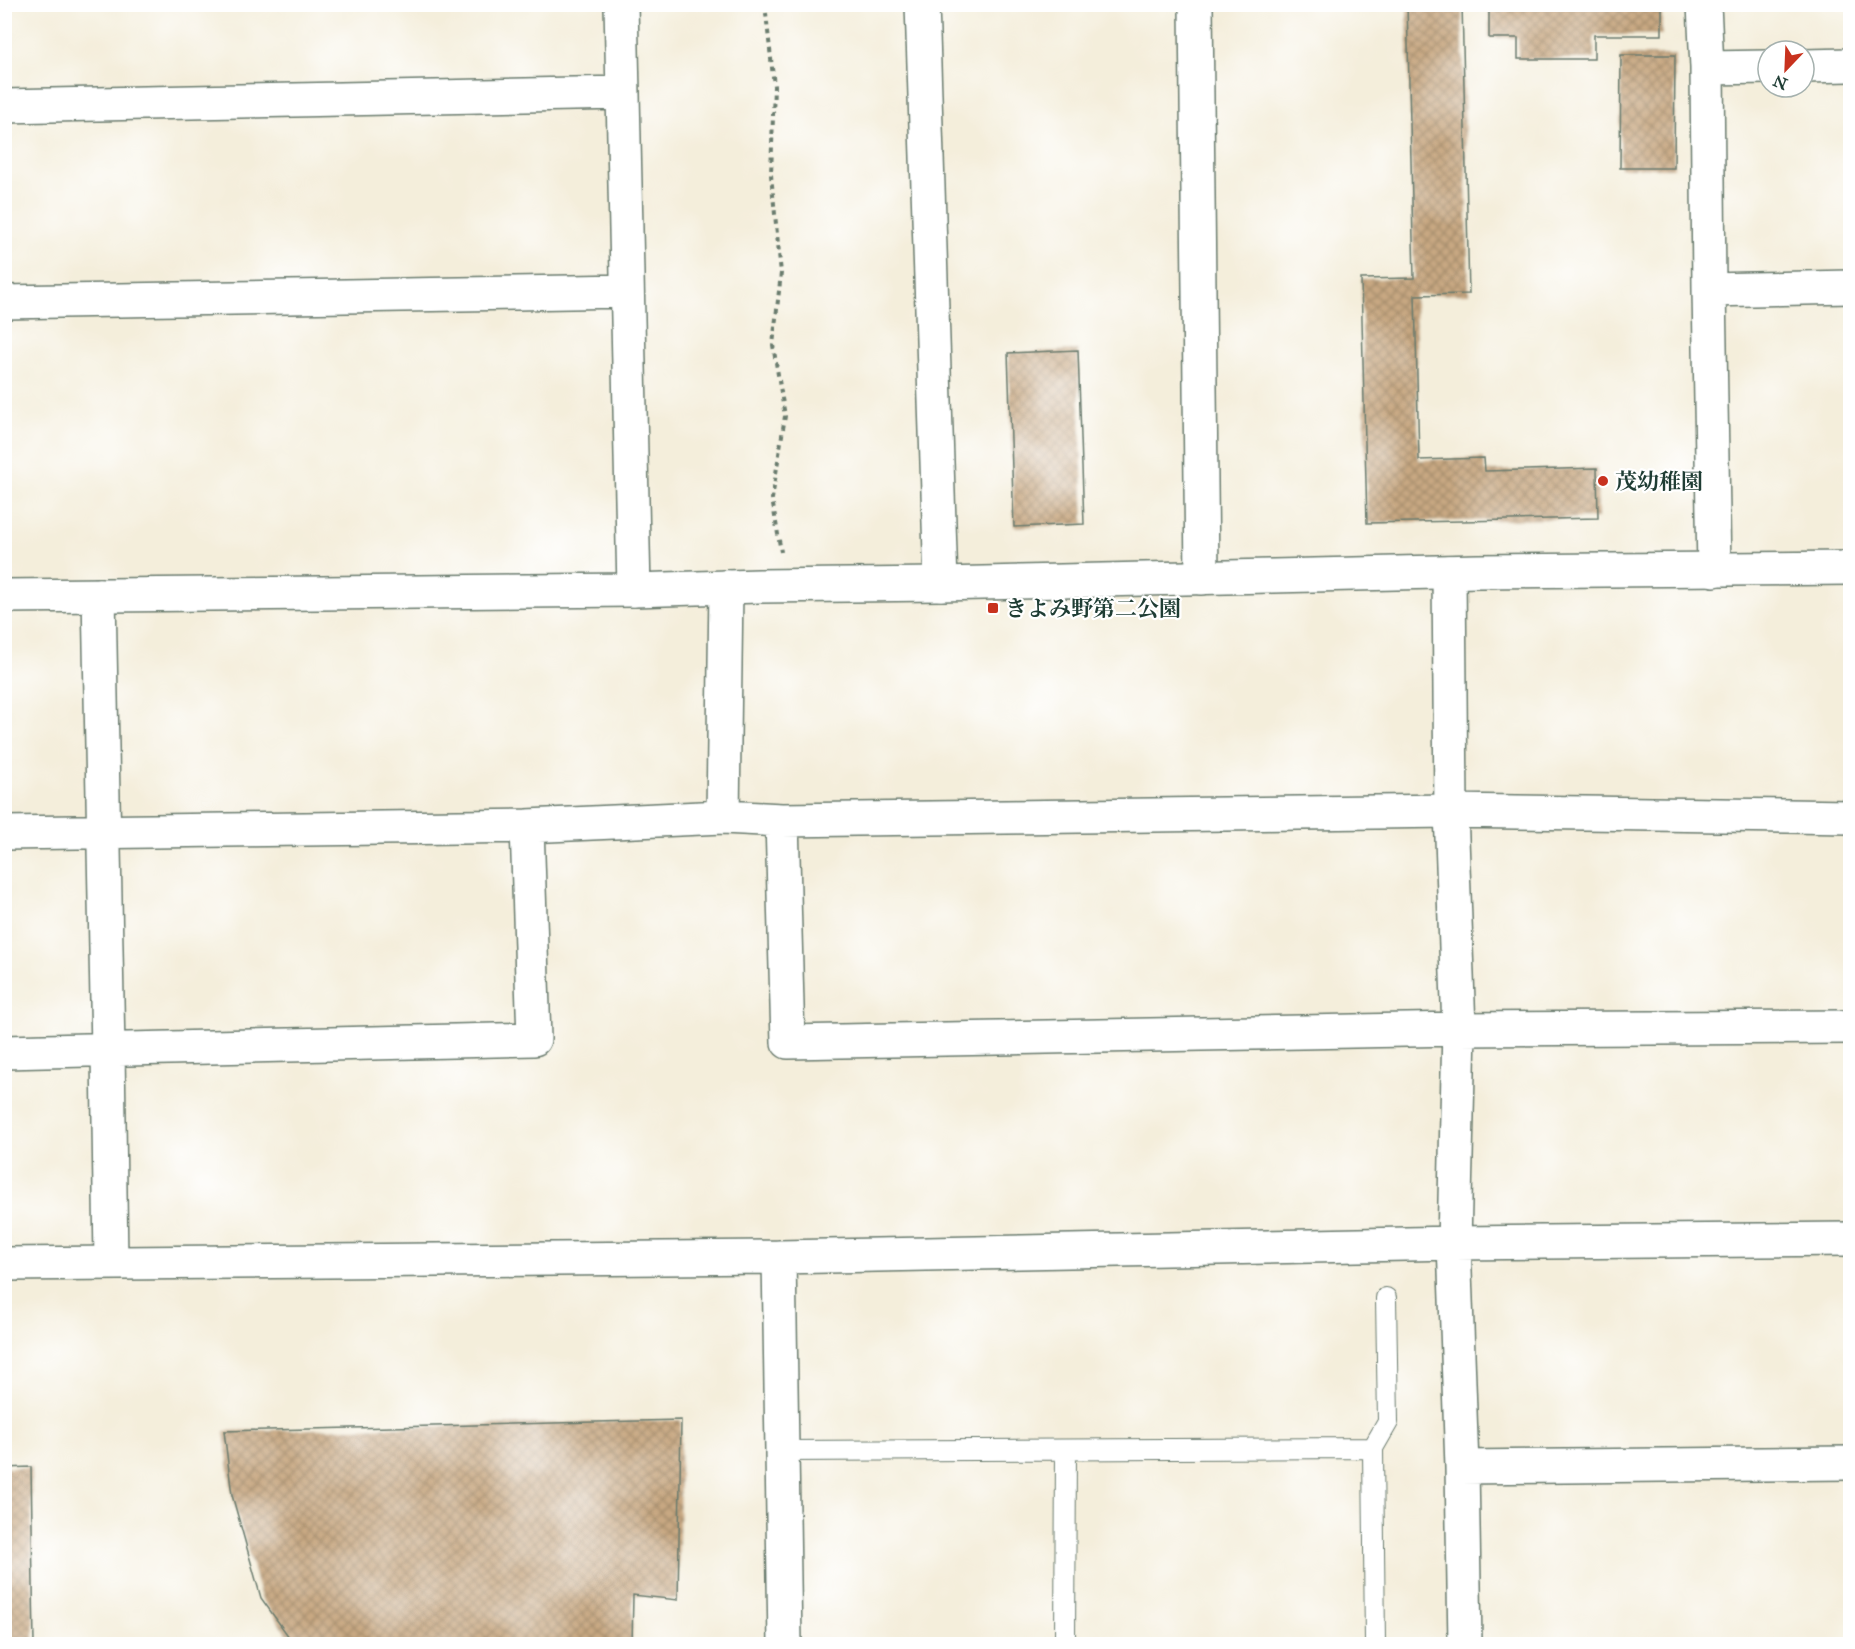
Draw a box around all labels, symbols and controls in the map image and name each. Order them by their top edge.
north arrow [1756,39,1816,99]
text: N [1770,71,1790,94]
place label: 茂幼稚園 [1615,468,1703,495]
marker: 茂幼稚園 [1596,474,1610,488]
place label: きよみ野第二公園 [1005,595,1181,622]
marker: きよみ野第二公園 [986,601,1000,615]

